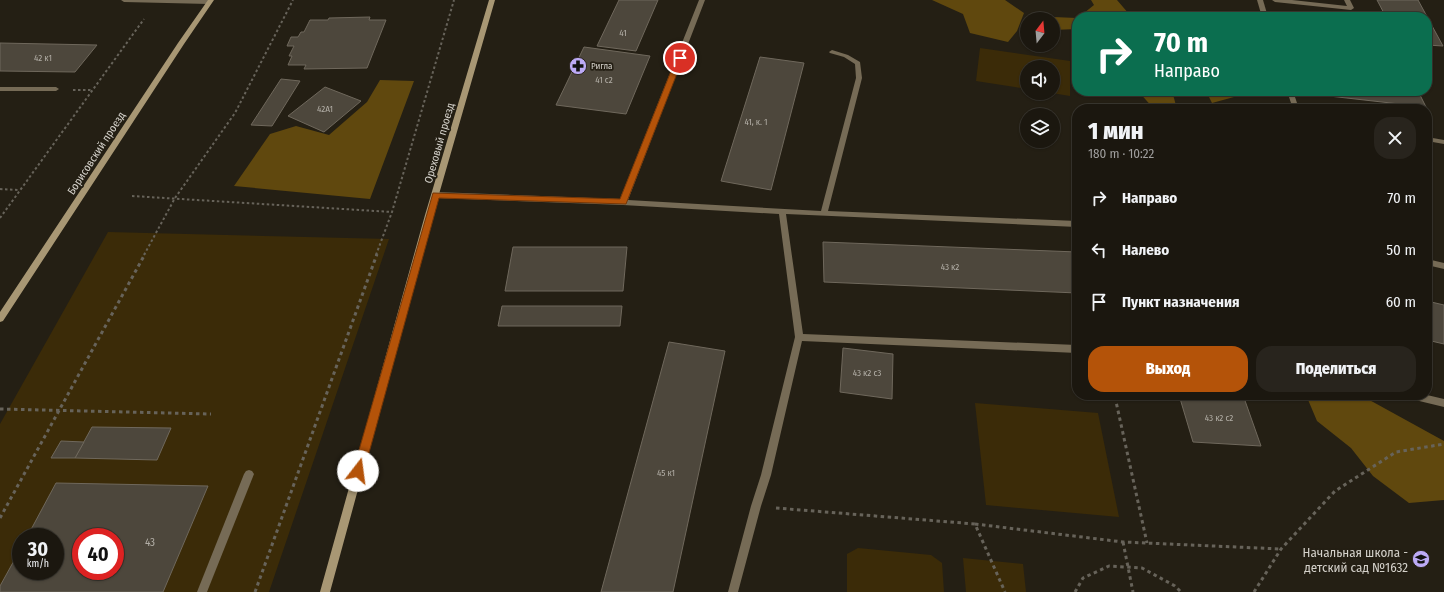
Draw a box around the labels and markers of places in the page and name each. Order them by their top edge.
pin [663,41,697,75]
pharmacy icon: Ригла [568,56,588,76]
place label: Ригла [591,61,613,71]
place label: Начальная школа - детский сад №1632 [1303,545,1408,575]
school or university icon: Начальная школа - детский сад №1632 [1411,549,1431,569]

